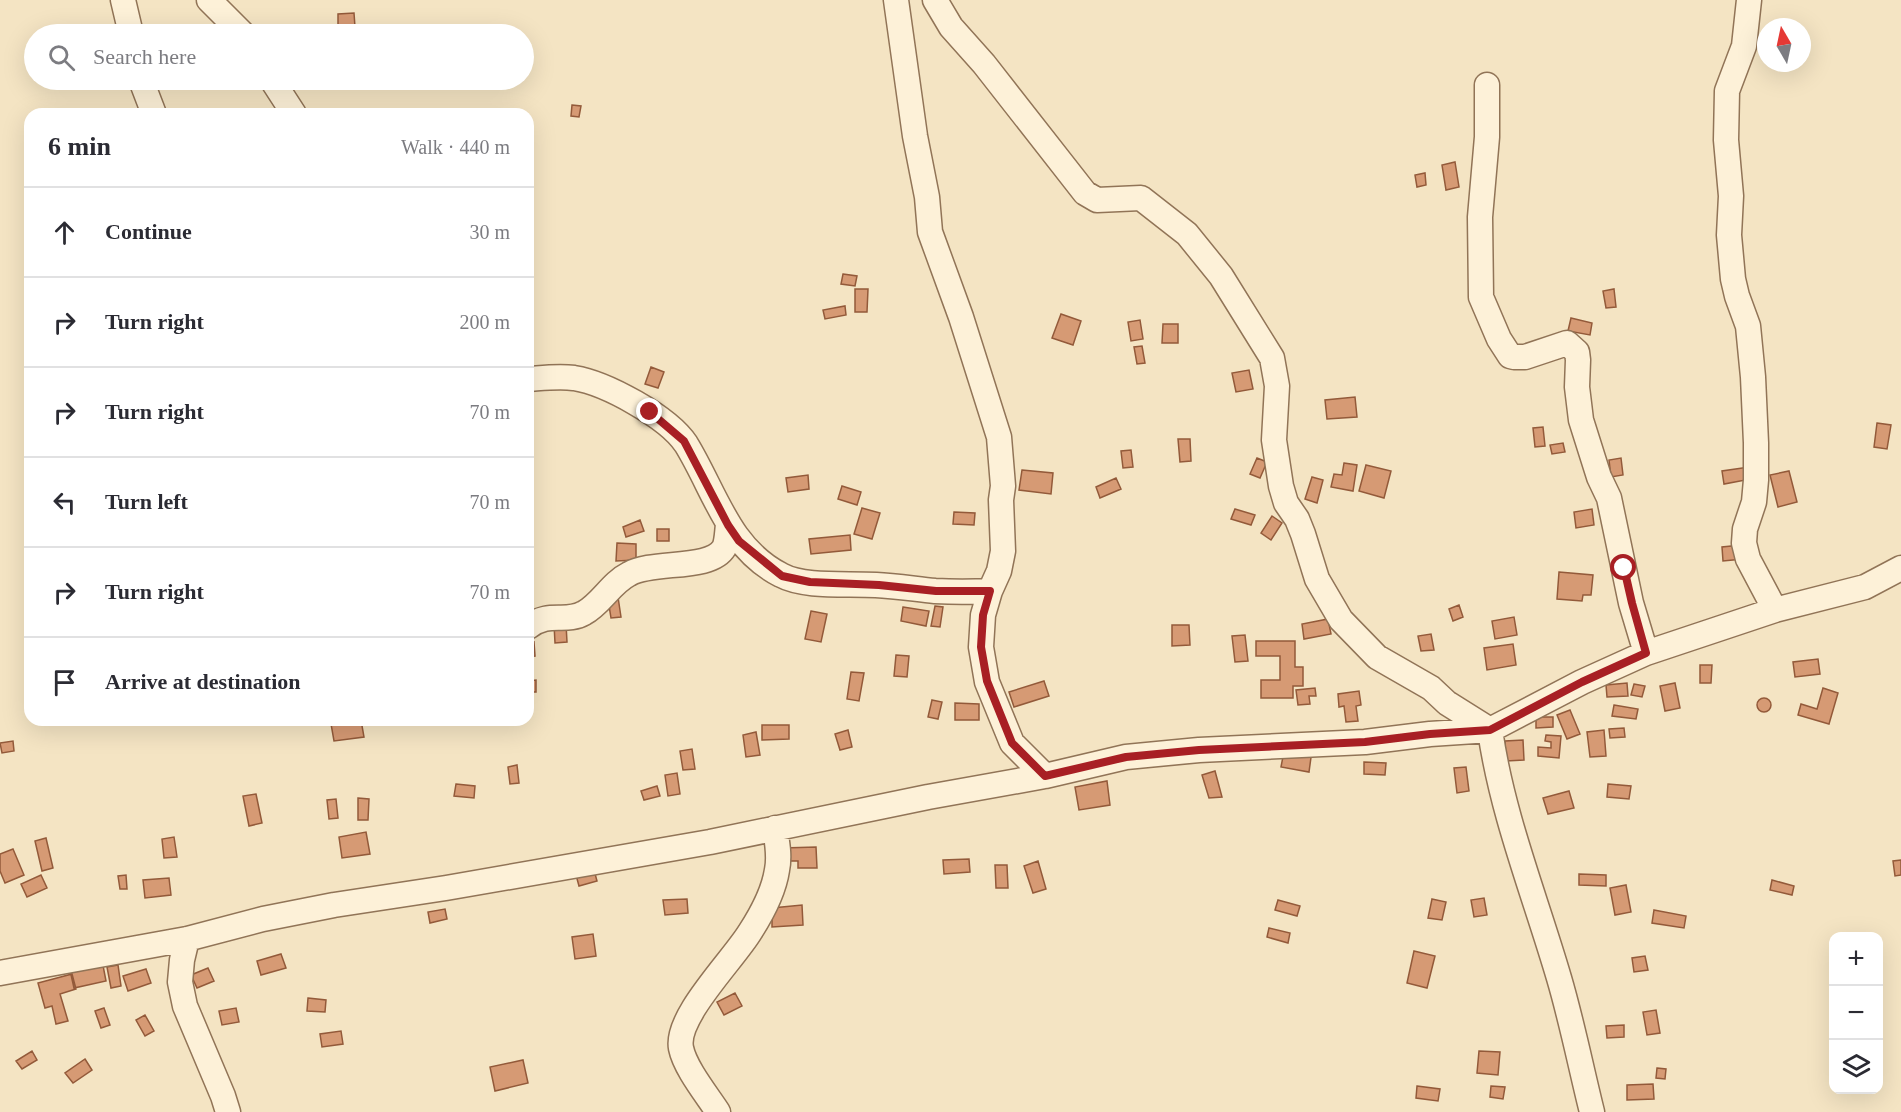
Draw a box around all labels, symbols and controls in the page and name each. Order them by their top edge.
north arrow [1757,18,1811,72]
search box [24,24,534,90]
icon: search [45,41,78,74]
text: Search here [93,44,196,69]
text: 6 min [48,132,111,161]
text: Walk · 440 m [401,136,510,158]
icon: ahead [48,216,81,249]
text: Continue [105,219,192,244]
text: 30 m [469,221,510,243]
icon: right [48,306,81,339]
text: Turn right [105,309,204,334]
text: 200 m [459,311,510,333]
icon: right [48,396,81,429]
route end [636,398,662,424]
text: Turn right [105,399,204,424]
text: 70 m [469,401,510,423]
icon: left [48,486,81,519]
text: Turn left [105,489,188,514]
text: 70 m [469,491,510,513]
route start [1610,554,1636,580]
icon: right [48,576,81,609]
text: Turn right [105,579,204,604]
text: 70 m [469,581,510,603]
icon: arrive [48,666,81,699]
text: Arrive at destination [105,669,301,694]
map controls [1829,932,1883,1094]
button: + [1829,932,1883,986]
button: − [1829,986,1883,1040]
button: layers [1829,1040,1883,1094]

